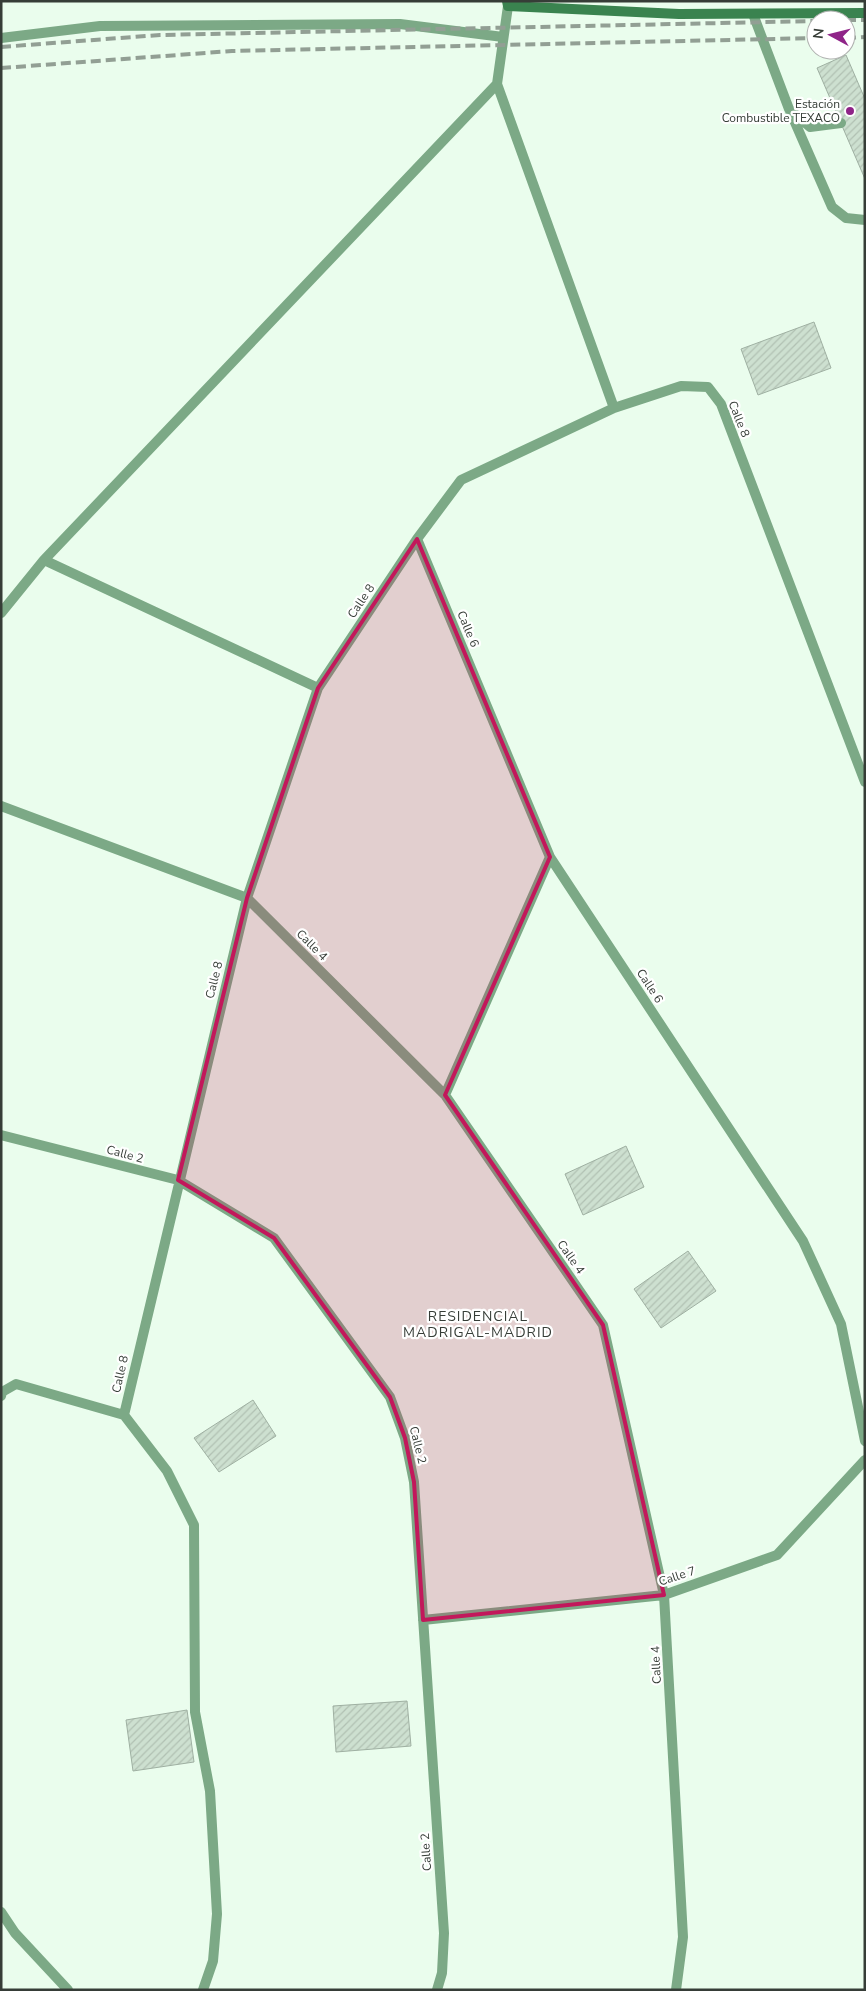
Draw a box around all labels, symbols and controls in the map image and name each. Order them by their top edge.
north arrow [806,10,856,60]
text: N [809,27,829,40]
place label: Estación Combustible TEXACO [722,96,840,126]
marker: Estación Combustible TEXACO [844,105,856,117]
street label: Calle 8 [724,398,754,440]
street label: Calle 8 [344,581,378,621]
street label: Calle 6 [453,608,483,650]
street label: Calle 4 [293,926,331,964]
street label: Calle 8 [202,960,226,1000]
street label: Calle 6 [633,966,667,1006]
street label: Calle 2 [105,1141,145,1167]
street label: Calle 4 [554,1237,588,1277]
district label: RESIDENCIAL MADRIGAL-MADRID [403,1307,553,1342]
street label: Calle 8 [108,1354,132,1394]
street label: Calle 2 [406,1425,430,1465]
street label: Calle 7 [656,1563,698,1589]
street label: Calle 4 [647,1646,665,1684]
street label: Calle 2 [417,1833,435,1871]

